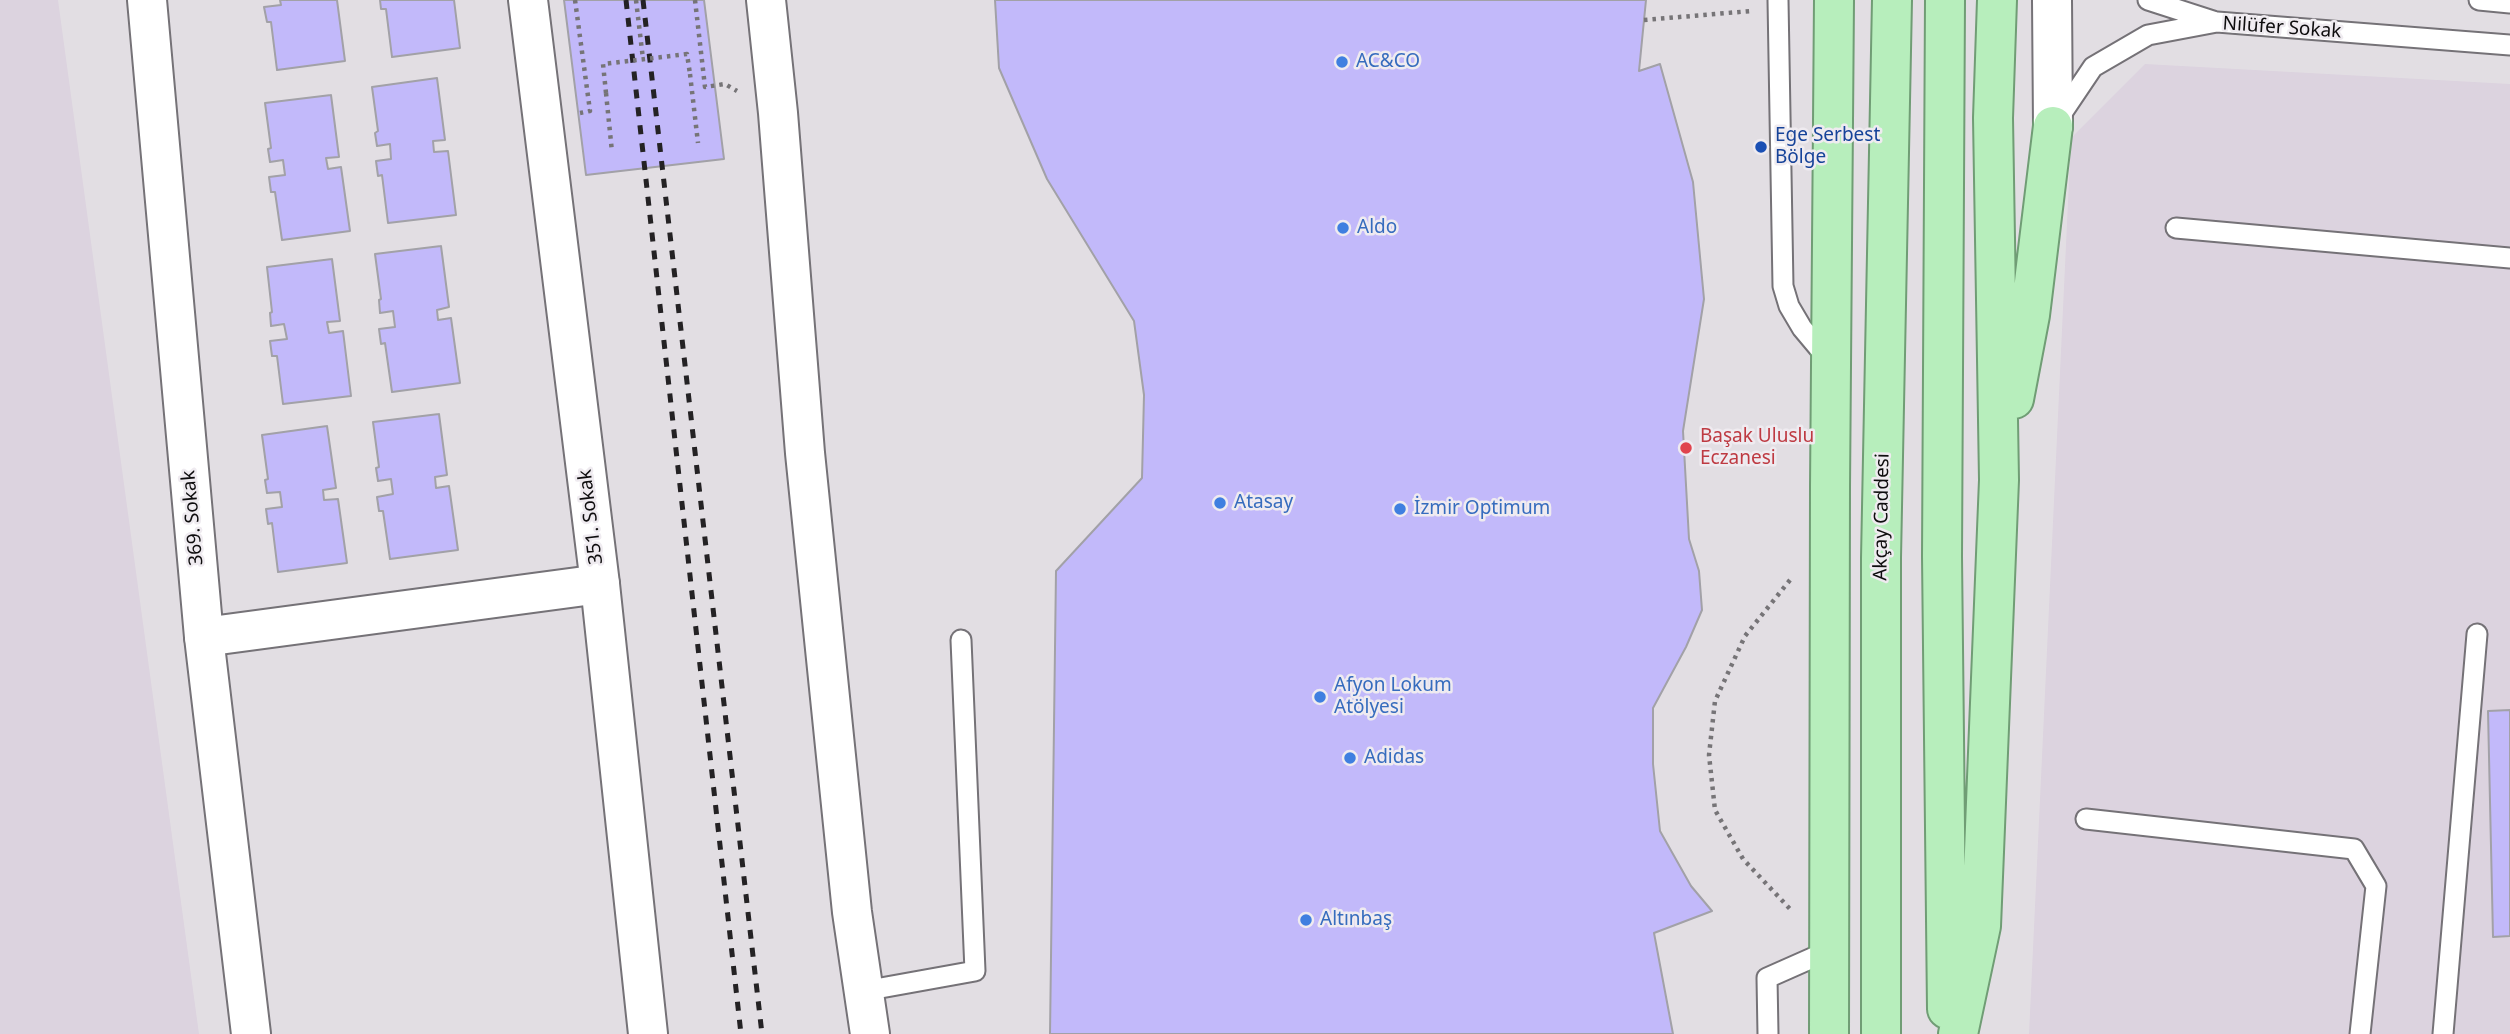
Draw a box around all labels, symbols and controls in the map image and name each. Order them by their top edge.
street label: Nilüfer Sokak [2222,12,2342,44]
place label: AC&CO [1356,51,1420,73]
marker: AC&CO [1334,54,1350,70]
place label: Ege Serbest Bölge [1775,125,1880,169]
marker: Ege Serbest Bölge [1753,139,1769,155]
place label: Aldo [1357,217,1397,239]
marker: Aldo [1335,220,1351,236]
place label: Başak Uluslu Eczanesi [1700,426,1814,470]
marker: Başak Uluslu Eczanesi [1678,440,1694,456]
street label: Akçay Caddesi [1869,453,1895,581]
street label: 351. Sokak [574,468,608,566]
street label: 369. Sokak [177,469,209,567]
place label: Atasay [1234,492,1293,514]
marker: Atasay [1212,495,1228,511]
place label: İzmir Optimum [1414,498,1550,520]
marker: İzmir Optimum [1392,501,1408,517]
place label: Afyon Lokum Atölyesi [1334,675,1452,719]
marker: Afyon Lokum Atölyesi [1312,689,1328,705]
place label: Adidas [1364,747,1424,769]
marker: Adidas [1342,750,1358,766]
place label: Altınbaş [1320,909,1392,931]
marker: Altınbaş [1298,912,1314,928]

